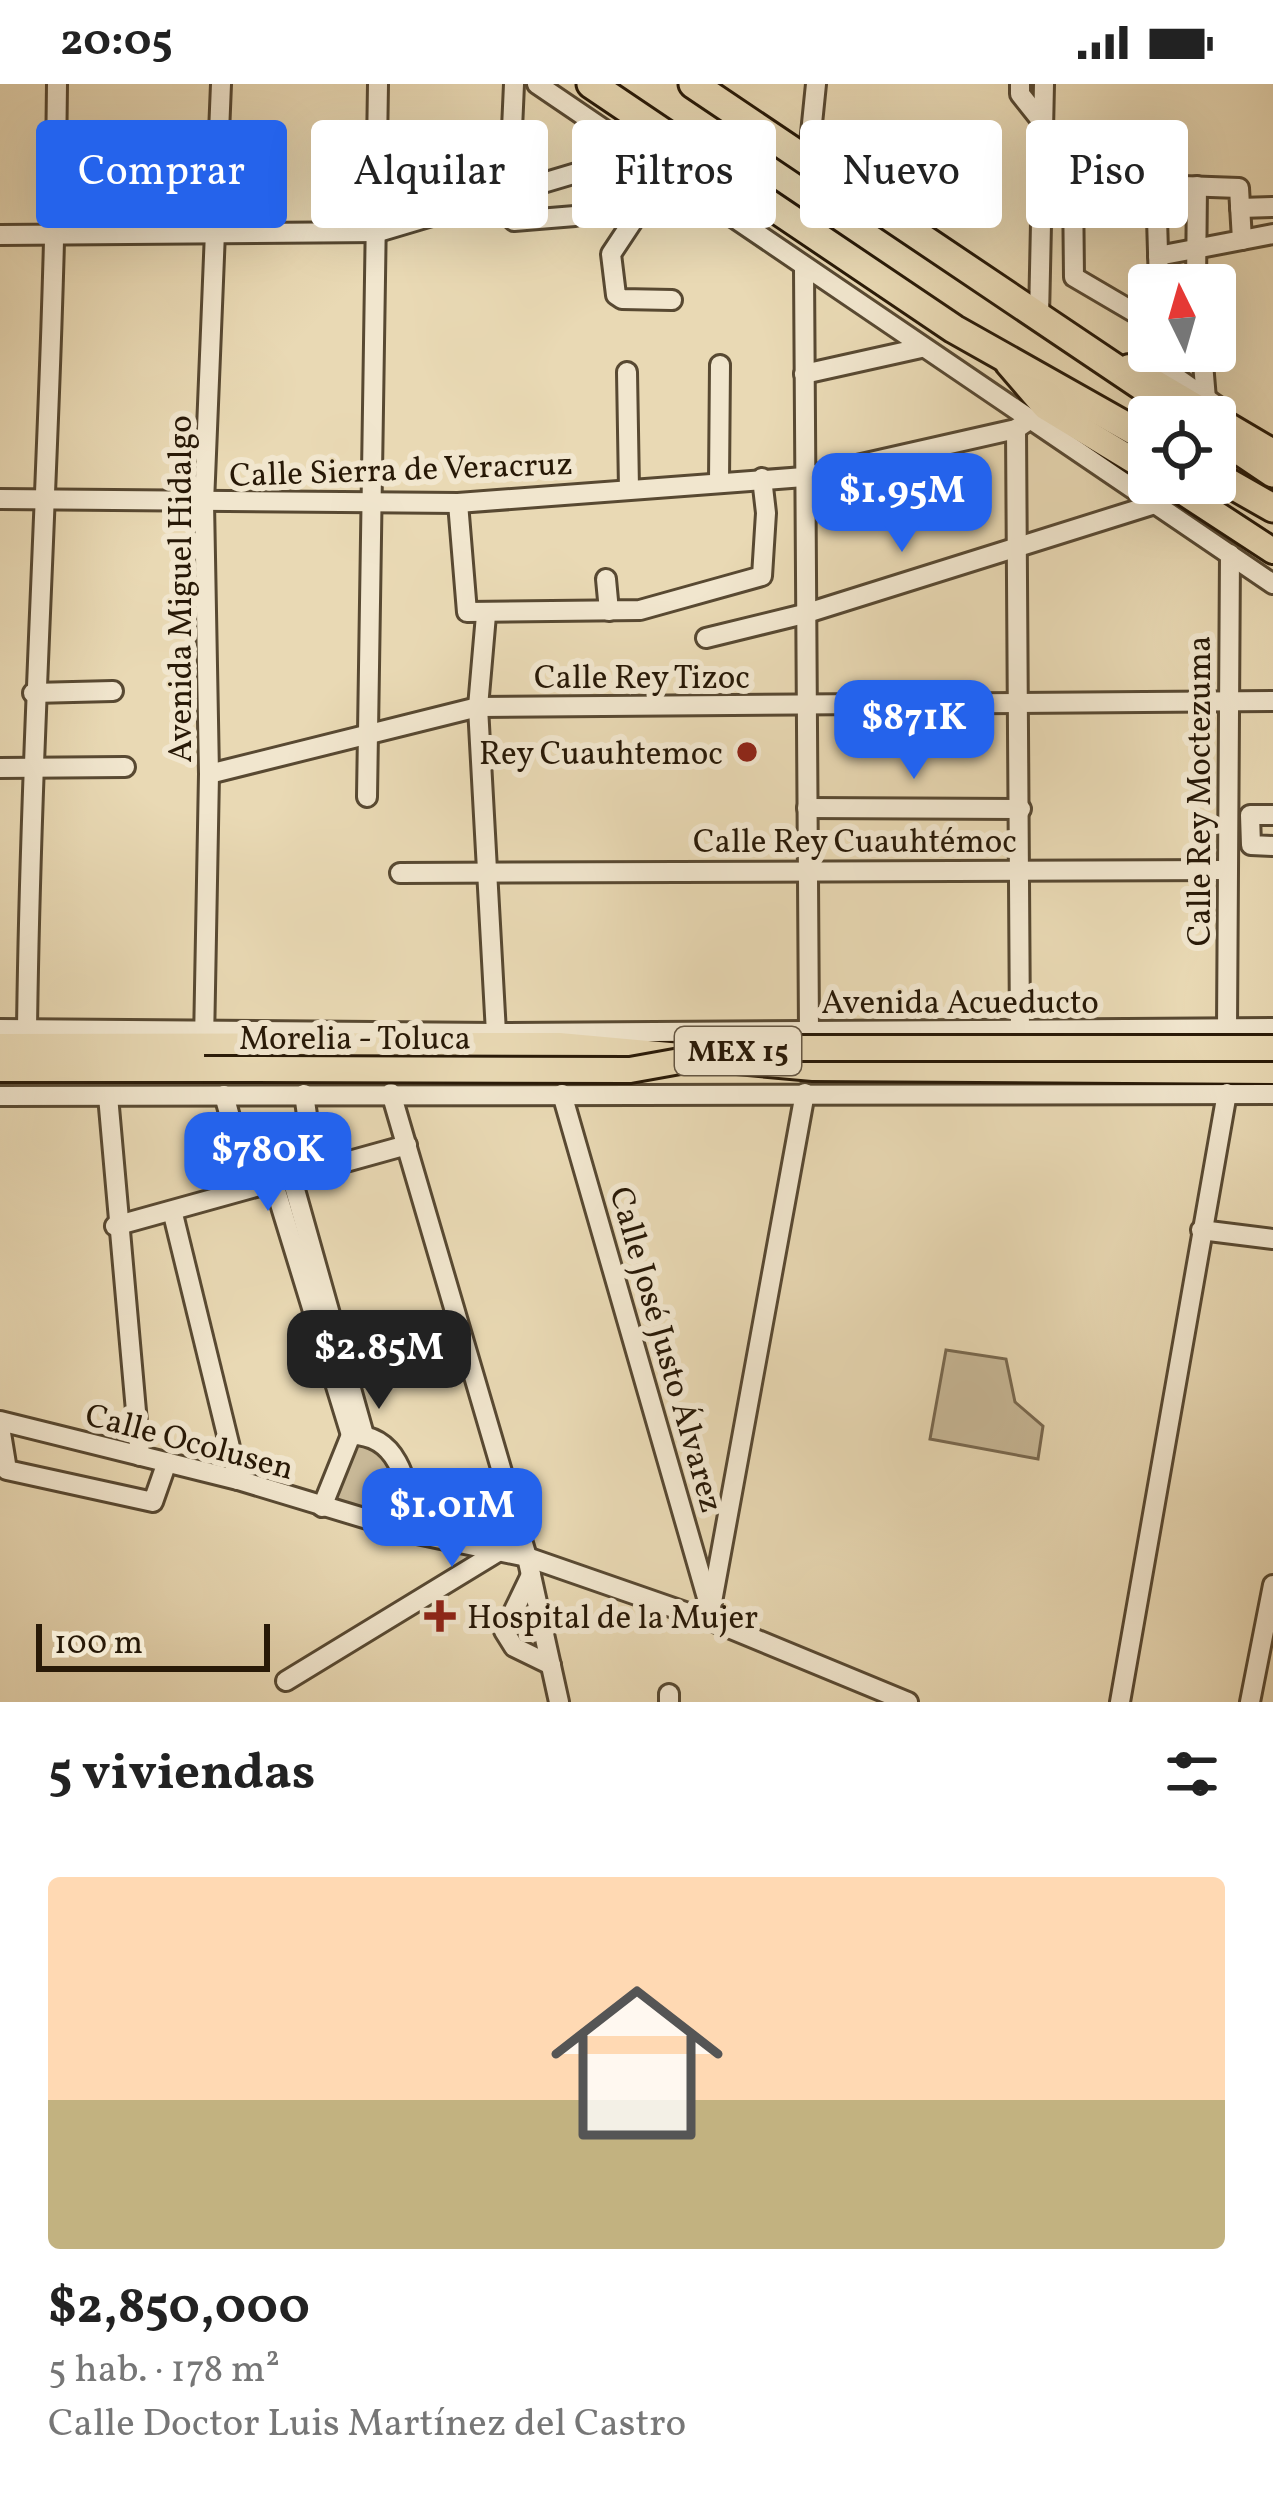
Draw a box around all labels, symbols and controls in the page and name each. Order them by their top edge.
text: 20:05 [60,11,173,74]
chip: Comprar [36,120,287,228]
chip: Alquilar [311,120,548,228]
chip: Filtros [572,120,776,228]
chip: Nuevo [800,120,1002,228]
chip: Piso [1026,120,1188,228]
north arrow [1128,264,1236,372]
map controls [1128,264,1236,504]
button: locate [1128,396,1236,504]
street label: Avenida Miguel Hidalgo [160,415,206,763]
street label: Calle Sierra de Veracruz [229,443,574,501]
pin: $1.95M [804,453,1000,555]
text: $1.95M [839,465,965,519]
street label: Calle Rey Moctezuma [1179,636,1225,946]
street label: Calle Rey Tizoc [534,657,750,703]
pin: $871K [830,680,998,782]
text: $871K [861,692,967,746]
place label: Rey Cuauhtemoc [479,733,723,779]
marker: Rey Cuauhtemoc [734,739,760,765]
street label: Calle Rey Cuauhtémoc [693,821,1017,867]
street label: Avenida Acueducto [821,982,1099,1028]
street label: Morelia - Toluca [239,1018,471,1064]
road number: MEX 15 [675,1027,801,1075]
pin: $780K [184,1112,352,1214]
text: $780K [211,1124,325,1178]
street label: Calle José Justo Álvarez [596,1182,733,1518]
pin: $2.85M [281,1310,477,1412]
text: $2.85M [314,1322,444,1376]
street label: Calle Ocolusen [80,1394,298,1494]
pin: $1.01M [354,1468,550,1570]
text: $1.01M [389,1480,515,1534]
place label: Hospital de la Mujer [467,1597,758,1643]
marker: Hospital de la Mujer [424,1600,456,1632]
scale bar [36,1618,270,1671]
text: 100 m [54,1622,143,1668]
text: 5 viviendas [48,1739,315,1810]
icon: filters [1159,1741,1225,1807]
icon: home [529,1955,745,2171]
text: $2,850,000 [48,2273,310,2344]
text: 5 hab. · 178 m² [48,2344,280,2398]
text: Calle Doctor Luis Martínez del Castro [48,2398,686,2452]

